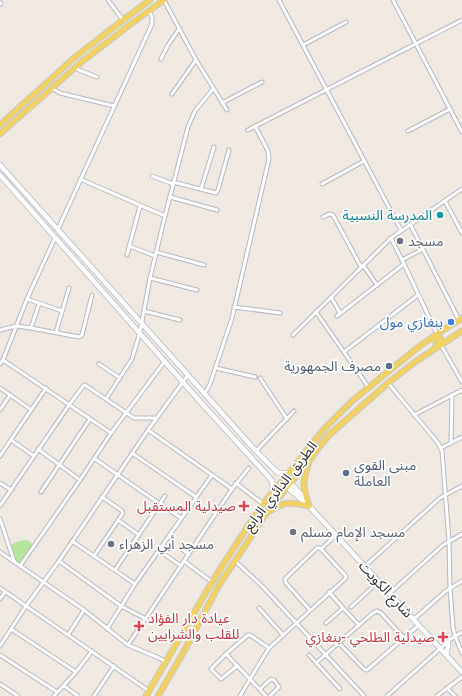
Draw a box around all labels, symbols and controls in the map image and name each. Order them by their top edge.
place label: المدرسة النسبية [343,207,432,224]
marker: المدرسة النسبية [435,210,445,220]
place label: مسجد [408,233,444,249]
marker: مسجد [395,236,405,246]
place label: بنغازي مول [380,314,443,333]
marker: بنغازي مول [446,317,456,327]
place label: مصرف الجمهورية [284,358,381,375]
marker: مصرف الجمهورية [384,361,394,371]
street label: الطريق الدائري الرابع [240,438,323,536]
place label: مبنى القوى العاملة [354,457,416,489]
marker: مبنى القوى العاملة [341,468,351,478]
place label: صيدلية المستقبل [137,498,236,515]
marker: صيدلية المستقبل [239,501,249,511]
place label: مسجد الإمام مسلم [301,524,405,543]
marker: مسجد الإمام مسلم [288,527,298,537]
place label: مسجد أبي الزهراء [119,535,214,555]
marker: مسجد أبي الزهراء [106,539,116,549]
street label: شارع الكويت [354,557,416,623]
place label: عيادة دار الفؤاد للقلب والشرايين [148,610,239,643]
marker: عيادة دار الفؤاد للقلب والشرايين [133,620,145,632]
place label: صيدلية الطلحي -بنغازي [306,629,435,648]
marker: صيدلية الطلحي -بنغازي [438,632,448,642]

